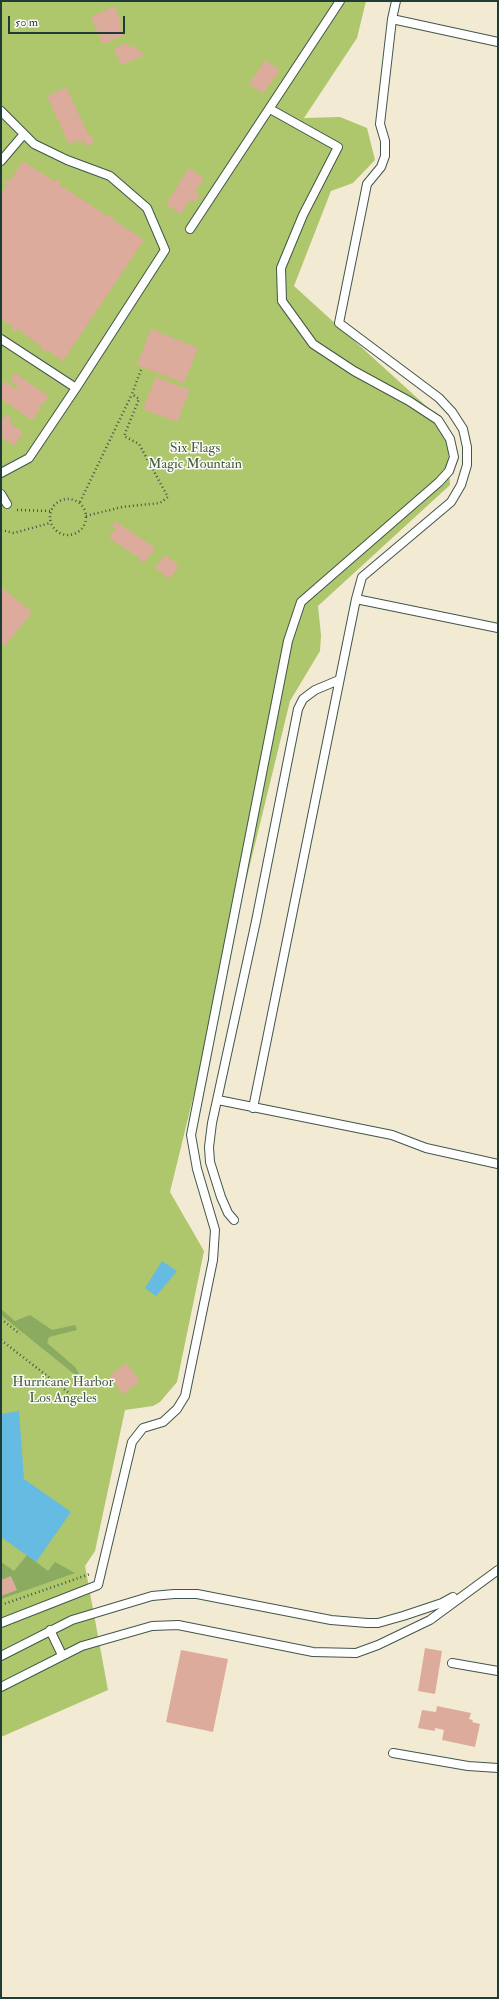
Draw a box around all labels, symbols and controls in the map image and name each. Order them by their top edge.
scale bar [10,8,127,34]
text: 50 m [15,15,38,30]
park label: Six Flags Magic Mountain [148,441,242,474]
park label: Hurricane Harbor Los Angeles [12,1375,114,1408]

